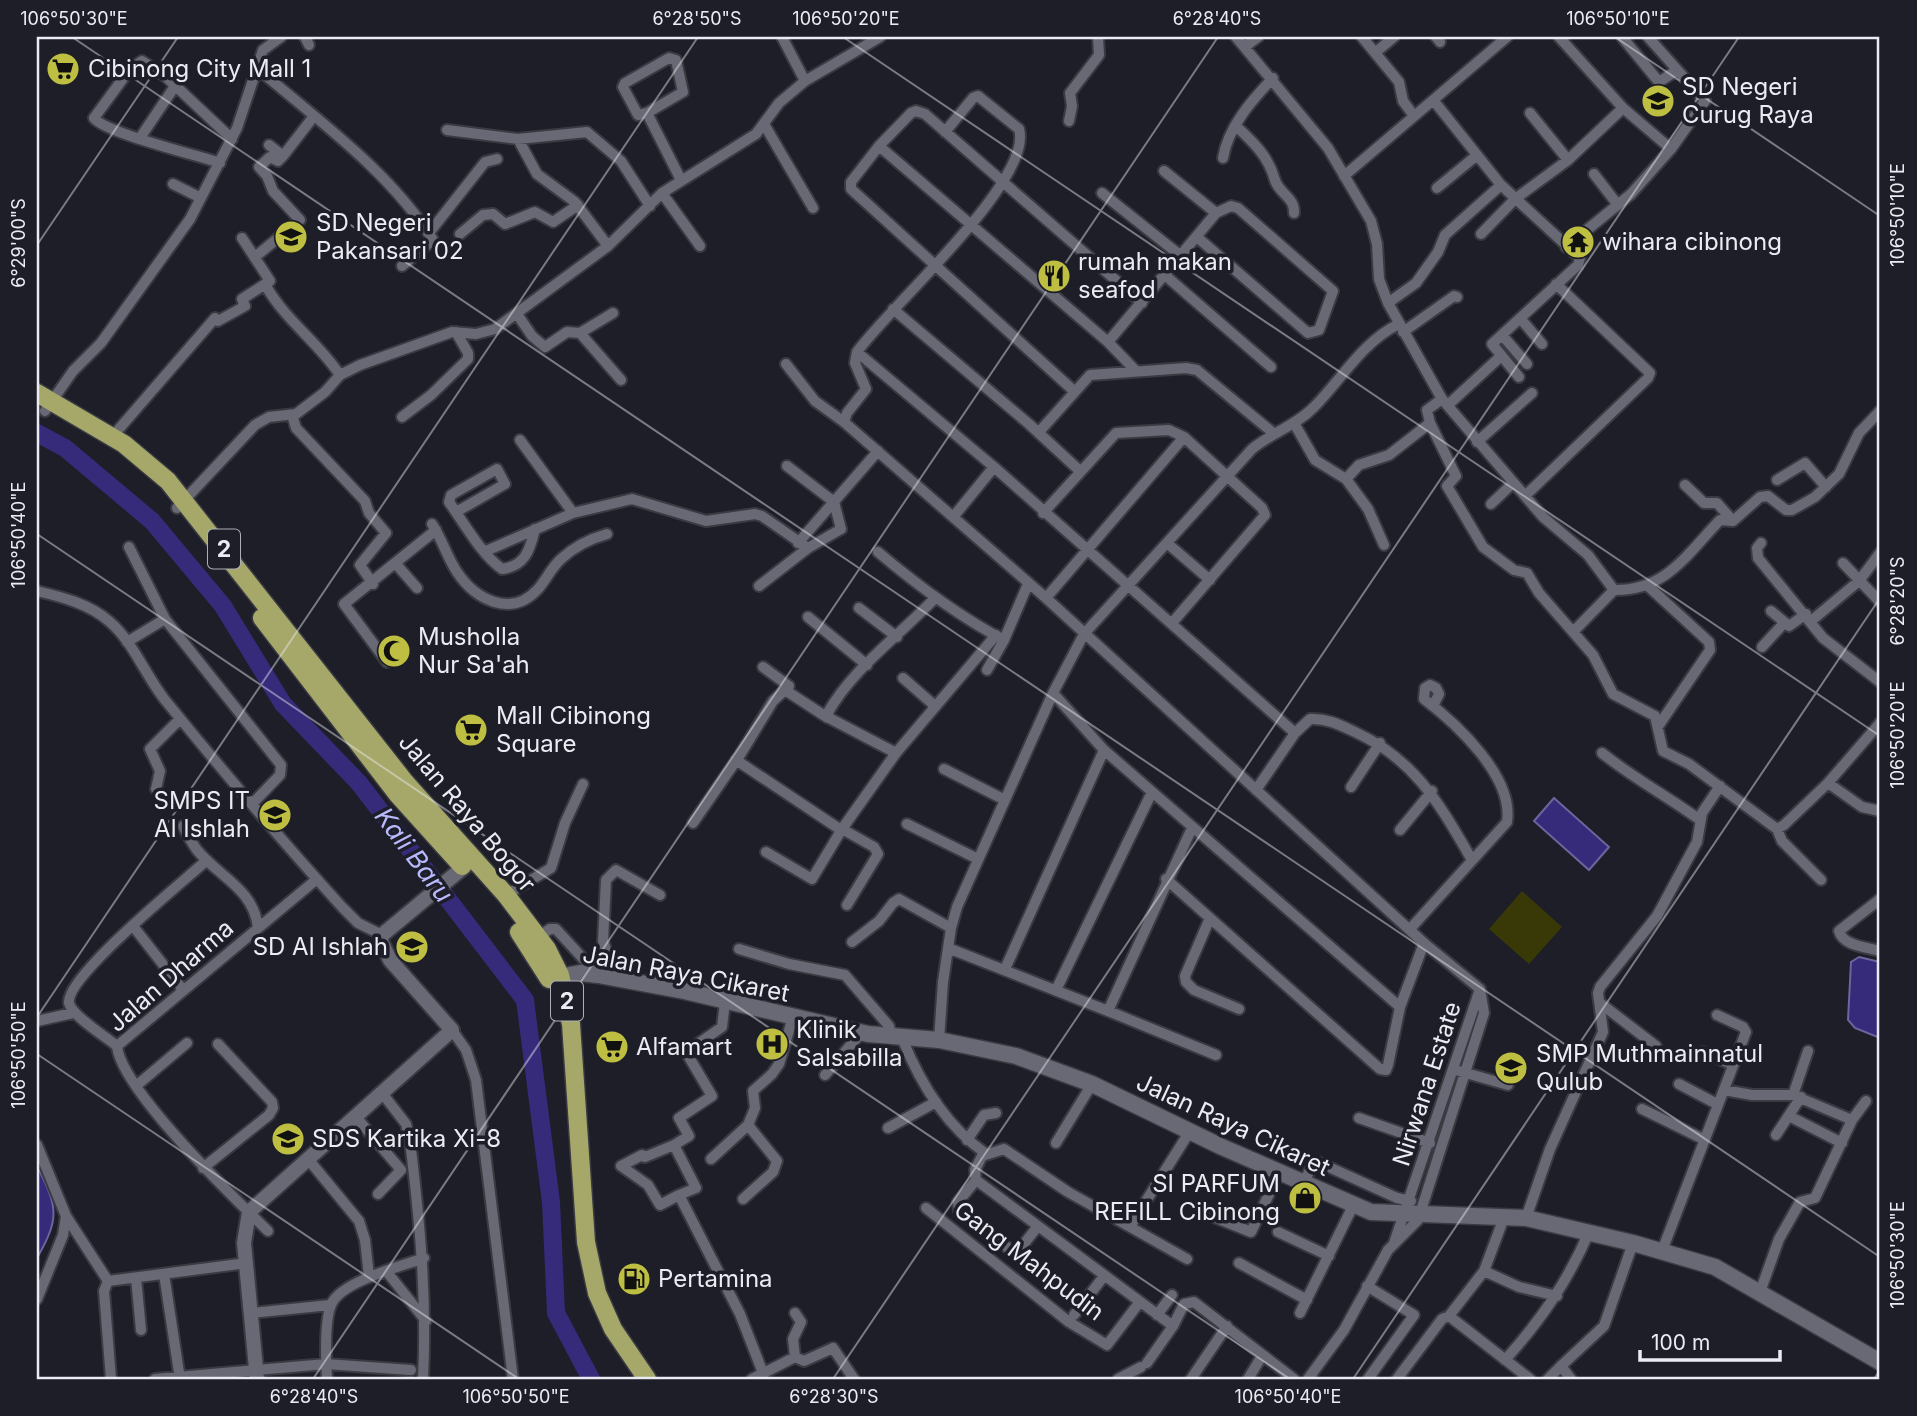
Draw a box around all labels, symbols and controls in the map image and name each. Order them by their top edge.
text: 106°50'30"E [20,8,128,29]
text: 6°28'50"S [652,8,742,29]
text: 106°50'20"E [792,8,900,29]
text: 6°28'40"S [1173,8,1261,29]
text: 106°50'10"E [1566,8,1670,29]
supermarket icon: Cibinong City Mall 1 [44,50,82,88]
place label: Cibinong City Mall 1 [88,54,311,83]
place label: SD Negeri Curug Raya [1682,72,1814,129]
school or university icon: SD Negeri Curug Raya [1639,82,1677,120]
text: 106°50'10"E [1887,163,1908,267]
text: 6°29'00"S [8,198,29,288]
place label: SD Negeri Pakansari 02 [316,208,464,265]
school or university icon: SD Negeri Pakansari 02 [272,218,310,256]
temple icon: wihara cibinong [1559,223,1597,261]
place label: wihara cibinong [1602,227,1782,256]
place label: rumah makan seafod [1078,247,1232,304]
restaurant icon: rumah makan seafod [1035,257,1073,295]
text: 106°50'40"E [8,482,29,588]
road number: 2 [208,530,240,568]
text: 6°28'20"S [1887,556,1908,646]
place label: Musholla Nur Sa'ah [418,622,530,679]
mosque icon: Musholla Nur Sa'ah [375,632,413,670]
text: 106°50'20"E [1887,681,1908,789]
place label: Mall Cibinong Square [496,701,651,758]
supermarket icon: Mall Cibinong Square [452,711,490,749]
street label: Jalan Raya Bogor [393,728,542,898]
place label: SMPS IT Al Ishlah [154,786,250,843]
school or university icon: SMPS IT Al Ishlah [256,796,294,834]
water label: Kali Baru [369,801,460,908]
street label: Jalan Dharma [102,913,239,1038]
school or university icon: SD Al Ishlah [393,928,431,966]
place label: SD Al Ishlah [253,932,388,961]
street label: Jalan Raya Cikaret [580,939,792,1008]
road number: 2 [551,982,583,1020]
street label: Nirwana Estate [1386,998,1467,1170]
text: 106°50'50"E [8,1001,29,1109]
place label: Klinik Salsabilla [796,1015,902,1072]
hospital icon: Klinik Salsabilla [753,1025,791,1063]
supermarket icon: Alfamart [593,1028,631,1066]
place label: Alfamart [636,1032,732,1061]
place label: SMP Muthmainnatul Qulub [1536,1039,1763,1096]
school or university icon: SMP Muthmainnatul Qulub [1492,1049,1530,1087]
street label: Jalan Raya Cikaret [1132,1067,1335,1182]
school or university icon: SDS Kartika Xi-8 [269,1120,307,1158]
place label: SDS Kartika Xi-8 [312,1124,501,1153]
place label: SI PARFUM REFILL Cibinong [1094,1169,1280,1226]
shop icon: SI PARFUM REFILL Cibinong [1286,1179,1324,1217]
street label: Gang Mahpudin [949,1195,1110,1326]
text: 106°50'30"E [1887,1201,1908,1309]
fuel station icon: Pertamina [615,1260,653,1298]
place label: Pertamina [658,1264,773,1293]
scale bar [1640,1318,1780,1362]
text: 100 m [1651,1330,1710,1355]
text: 6°28'40"S [270,1386,358,1407]
text: 106°50'50"E [462,1386,570,1407]
text: 6°28'30"S [789,1386,879,1407]
text: 106°50'40"E [1235,1386,1341,1407]

